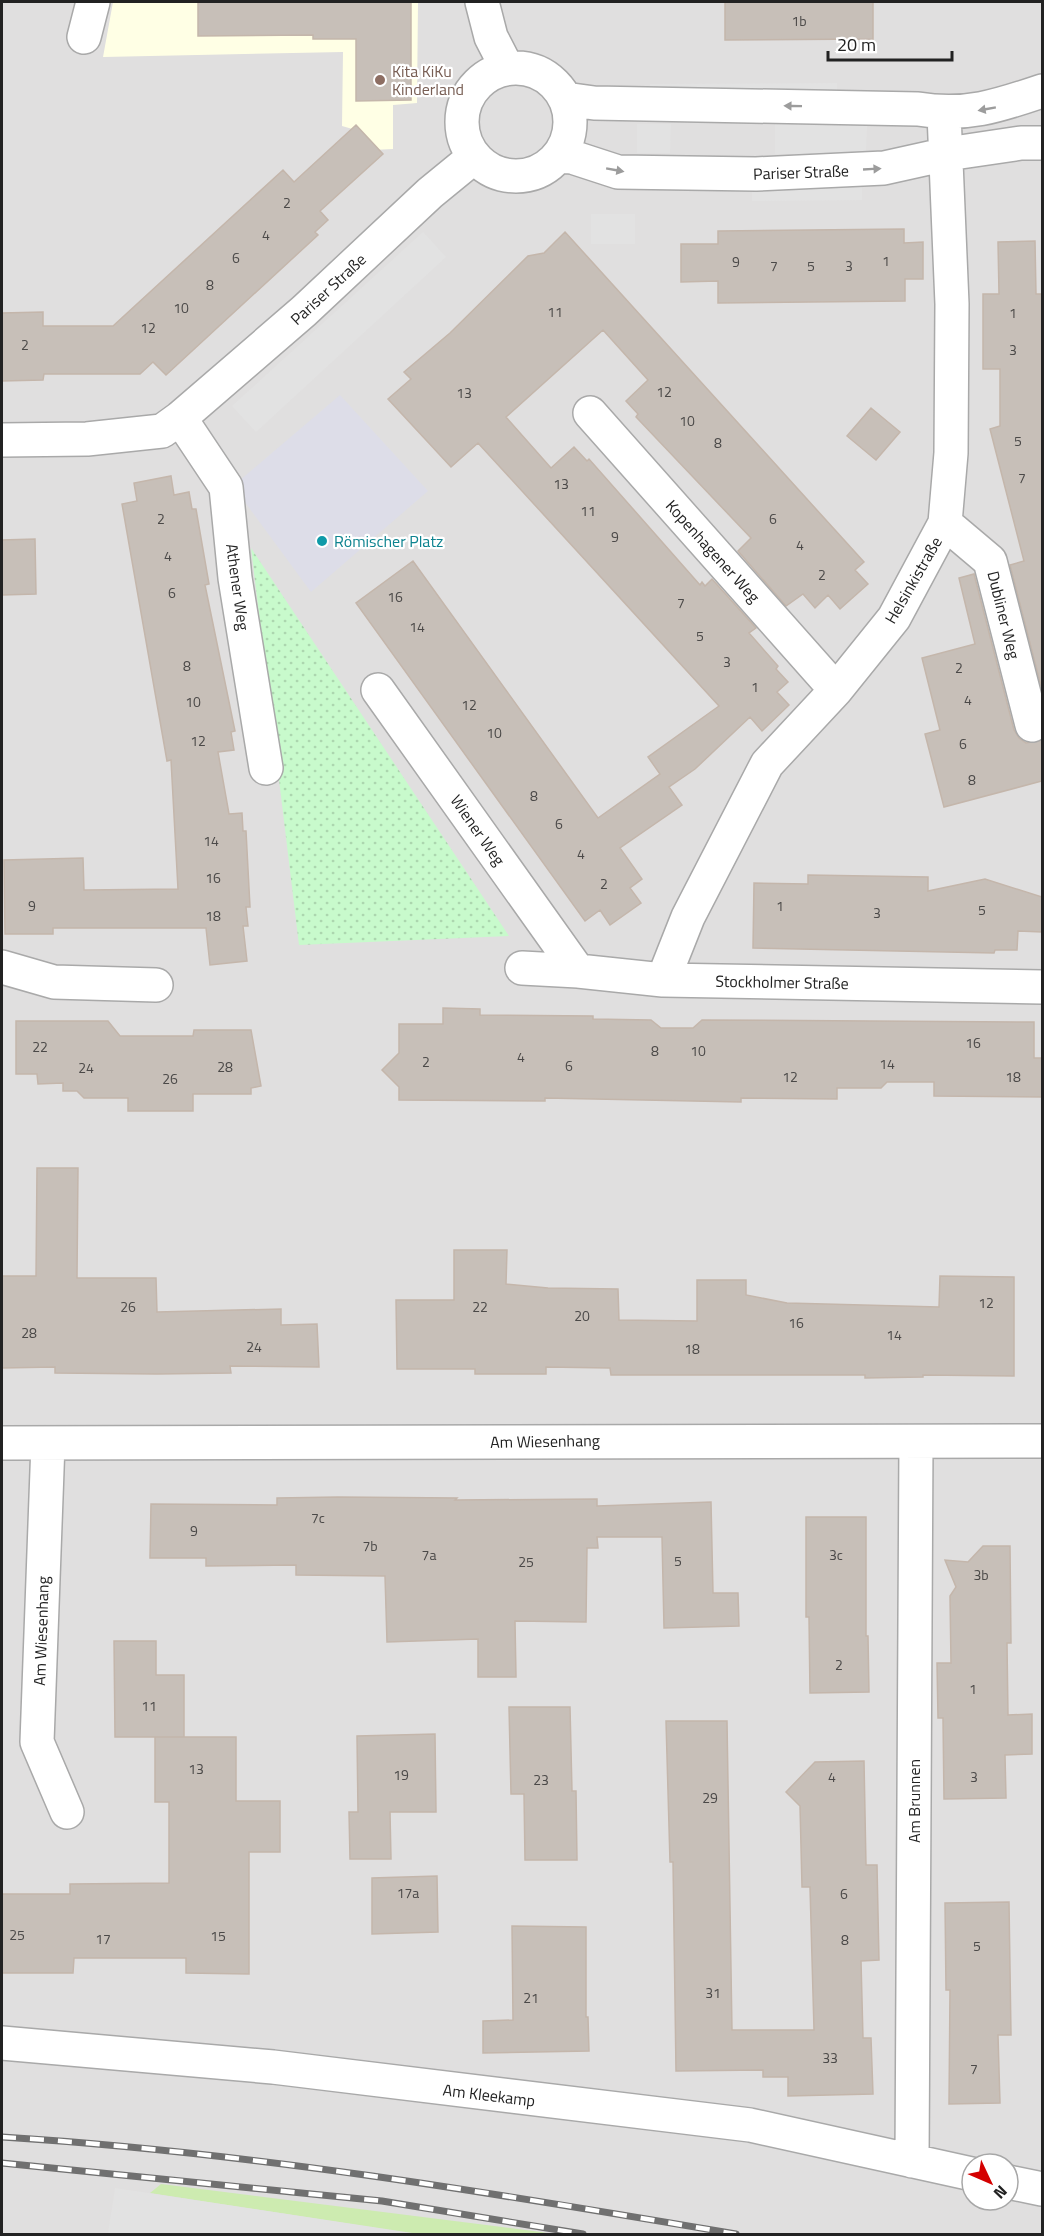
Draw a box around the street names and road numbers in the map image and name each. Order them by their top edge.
street label: Pariser Straße [753,158,849,186]
street label: Pariser Straße [285,247,371,331]
street label: Kopenhagener Weg [660,494,766,608]
street label: Helsinkistraße [878,532,948,628]
street label: Athener Weg [220,542,256,632]
street label: Dubliner Weg [981,568,1027,662]
street label: Wiener Weg [445,790,511,870]
street label: Stockholmer Straße [715,969,849,995]
street label: Am Wiesenhang [490,1428,600,1454]
street label: Am Wiesenhang [27,1576,55,1686]
street label: Am Brunnen [902,1759,926,1843]
street label: Am Kleekamp [441,2077,537,2113]

